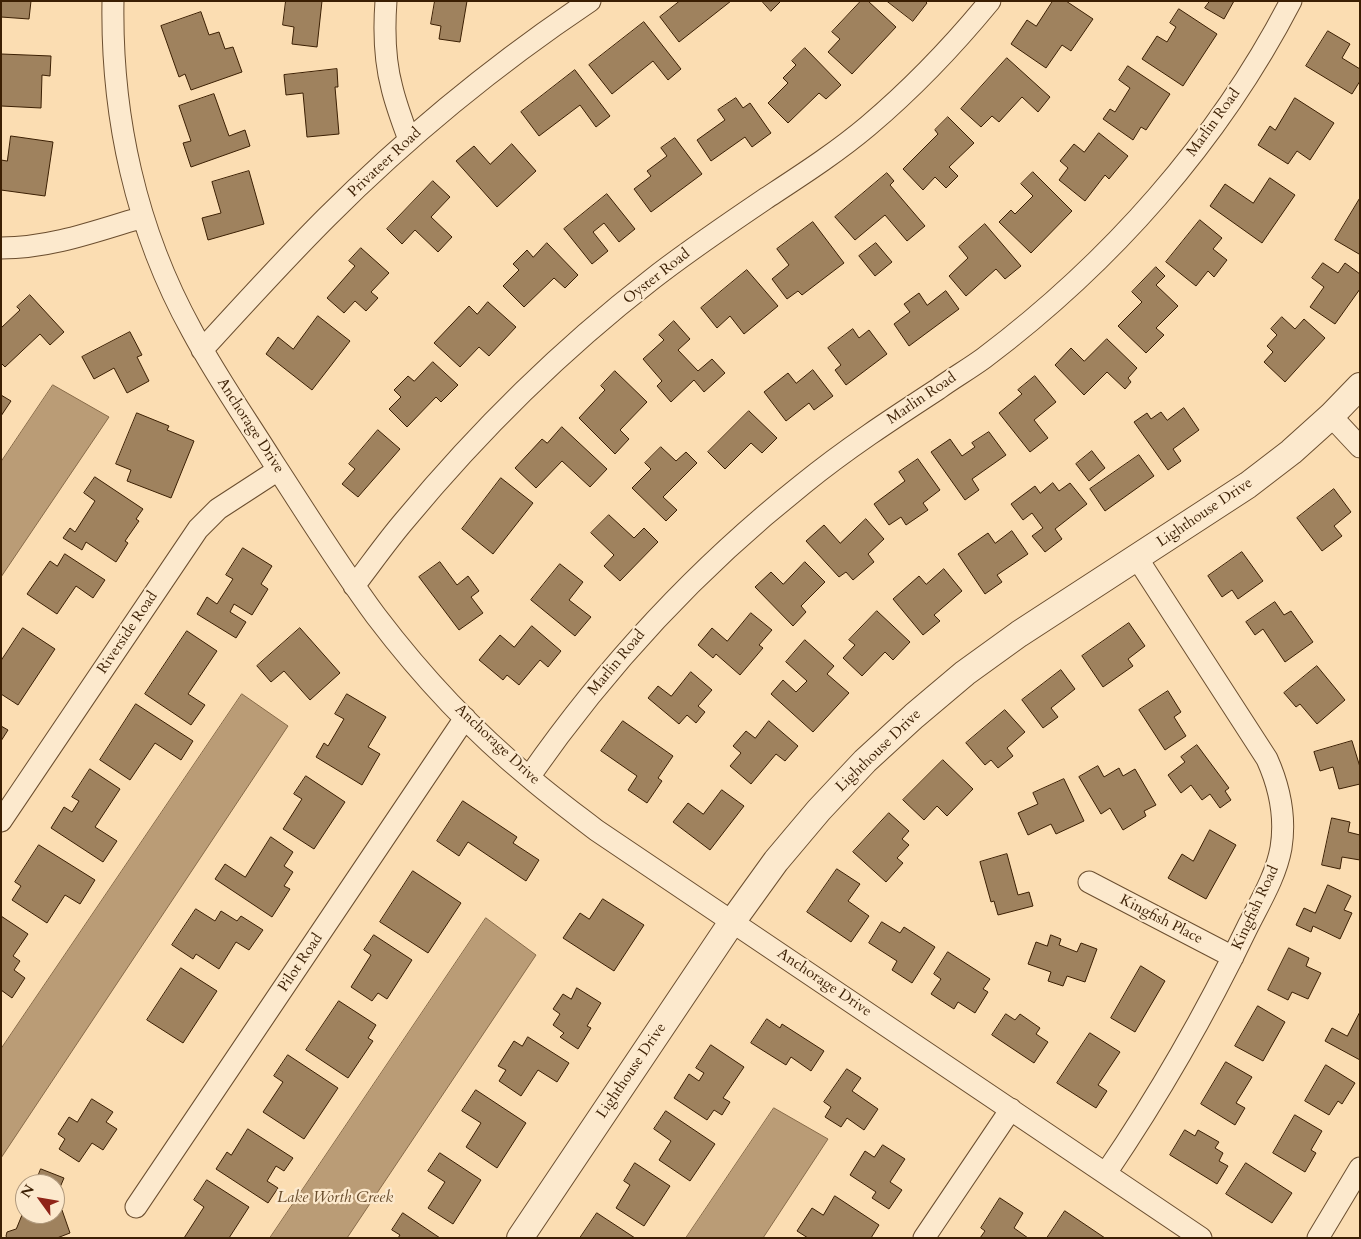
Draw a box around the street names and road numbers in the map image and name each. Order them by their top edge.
street label: Marlin Road [1183,85,1245,161]
street label: Privateer Road [345,125,425,201]
street label: Oyster Road [620,245,694,309]
street label: Marlin Road [884,369,960,429]
street label: Anchorage Drive [213,375,287,477]
street label: Lighthouse Drive [1154,474,1256,552]
street label: Riverside Road [94,588,162,678]
street label: Marlin Road [585,627,649,699]
street label: Anchorage Drive [451,701,543,789]
street label: Lighthouse Drive [833,706,925,796]
street label: Kingfish Road [1229,863,1283,953]
street label: Kingfish Place [1116,891,1206,949]
street label: Pilot Road [275,930,327,996]
street label: Anchorage Drive [773,945,875,1021]
street label: Lighthouse Drive [593,1020,671,1122]

